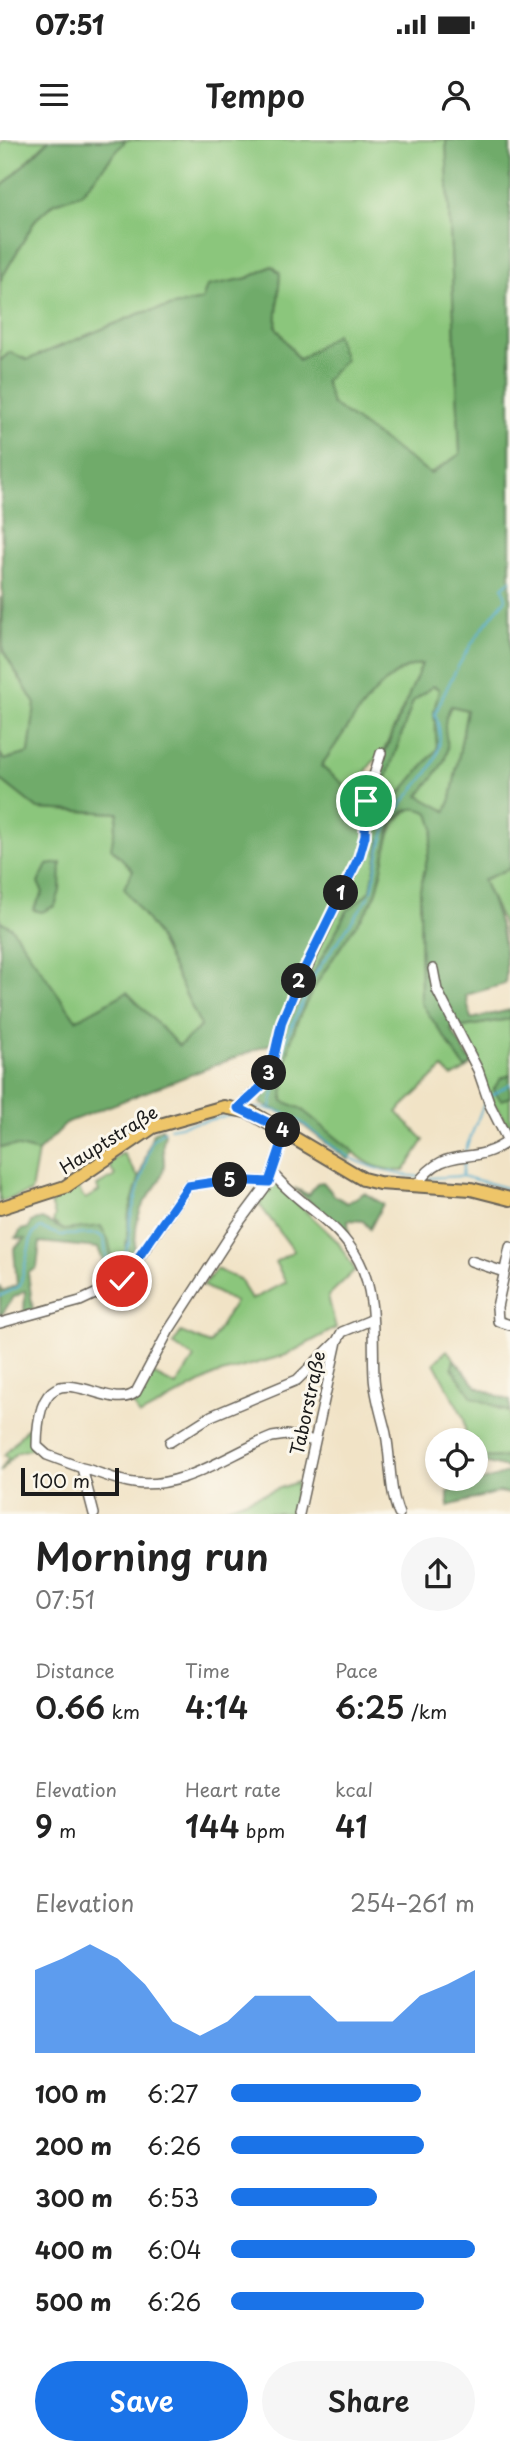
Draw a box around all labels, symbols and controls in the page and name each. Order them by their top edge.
text: 07:51 [35,5,104,44]
text: Tempo [205,71,305,119]
icon: menu [35,76,73,114]
icon: person [437,76,475,114]
pin [336,771,396,831]
icon: arrive [347,782,385,820]
pin: 1 [324,876,358,910]
text: 1 [336,878,345,906]
pin: 2 [282,964,316,998]
text: 2 [292,966,305,994]
pin: 3 [252,1056,286,1090]
text: 3 [262,1058,275,1086]
street label: Hauptstraße [54,1098,162,1180]
pin: 4 [266,1112,300,1147]
text: 4 [276,1115,289,1143]
pin: 5 [212,1163,247,1198]
text: 5 [223,1165,236,1193]
pin [92,1251,152,1311]
icon: check [103,1262,141,1300]
street label: Taborstraße [283,1348,331,1458]
map controls [425,1428,488,1491]
button: locate [425,1428,488,1491]
scale bar [21,1464,119,1496]
text: 100 m [32,1466,90,1494]
text: Morning run [35,1527,269,1584]
button: share [401,1537,475,1611]
text: 07:51 [35,1582,95,1617]
text: Distance [35,1656,115,1684]
text: Time [185,1656,230,1684]
text: Pace [335,1656,378,1684]
text: 0.66 [35,1684,105,1729]
text: 4:14 [185,1684,248,1729]
text: 6:25 [335,1684,405,1729]
text: km [105,1697,140,1725]
text: /km [405,1697,447,1725]
text: Elevation [35,1775,117,1803]
text: Heart rate [185,1775,281,1803]
text: kcal [335,1775,373,1803]
text: 9 [35,1803,53,1848]
text: 144 [185,1803,240,1848]
text: 41 [335,1803,368,1848]
text: m [53,1816,76,1844]
text: bpm [240,1816,285,1844]
text: Elevation [35,1885,134,1920]
text: 254–261 m [350,1885,475,1920]
text: 100 m [35,2076,107,2111]
text: 6:27 [147,2076,198,2111]
text: 200 m [35,2128,112,2163]
text: 6:26 [147,2128,201,2163]
text: 300 m [35,2180,113,2215]
text: 6:53 [147,2180,199,2215]
text: 400 m [35,2232,113,2267]
text: 6:04 [147,2232,202,2267]
text: 500 m [35,2284,112,2319]
text: 6:26 [147,2284,201,2319]
button: Save [35,2361,248,2441]
button: Share [262,2361,475,2441]

